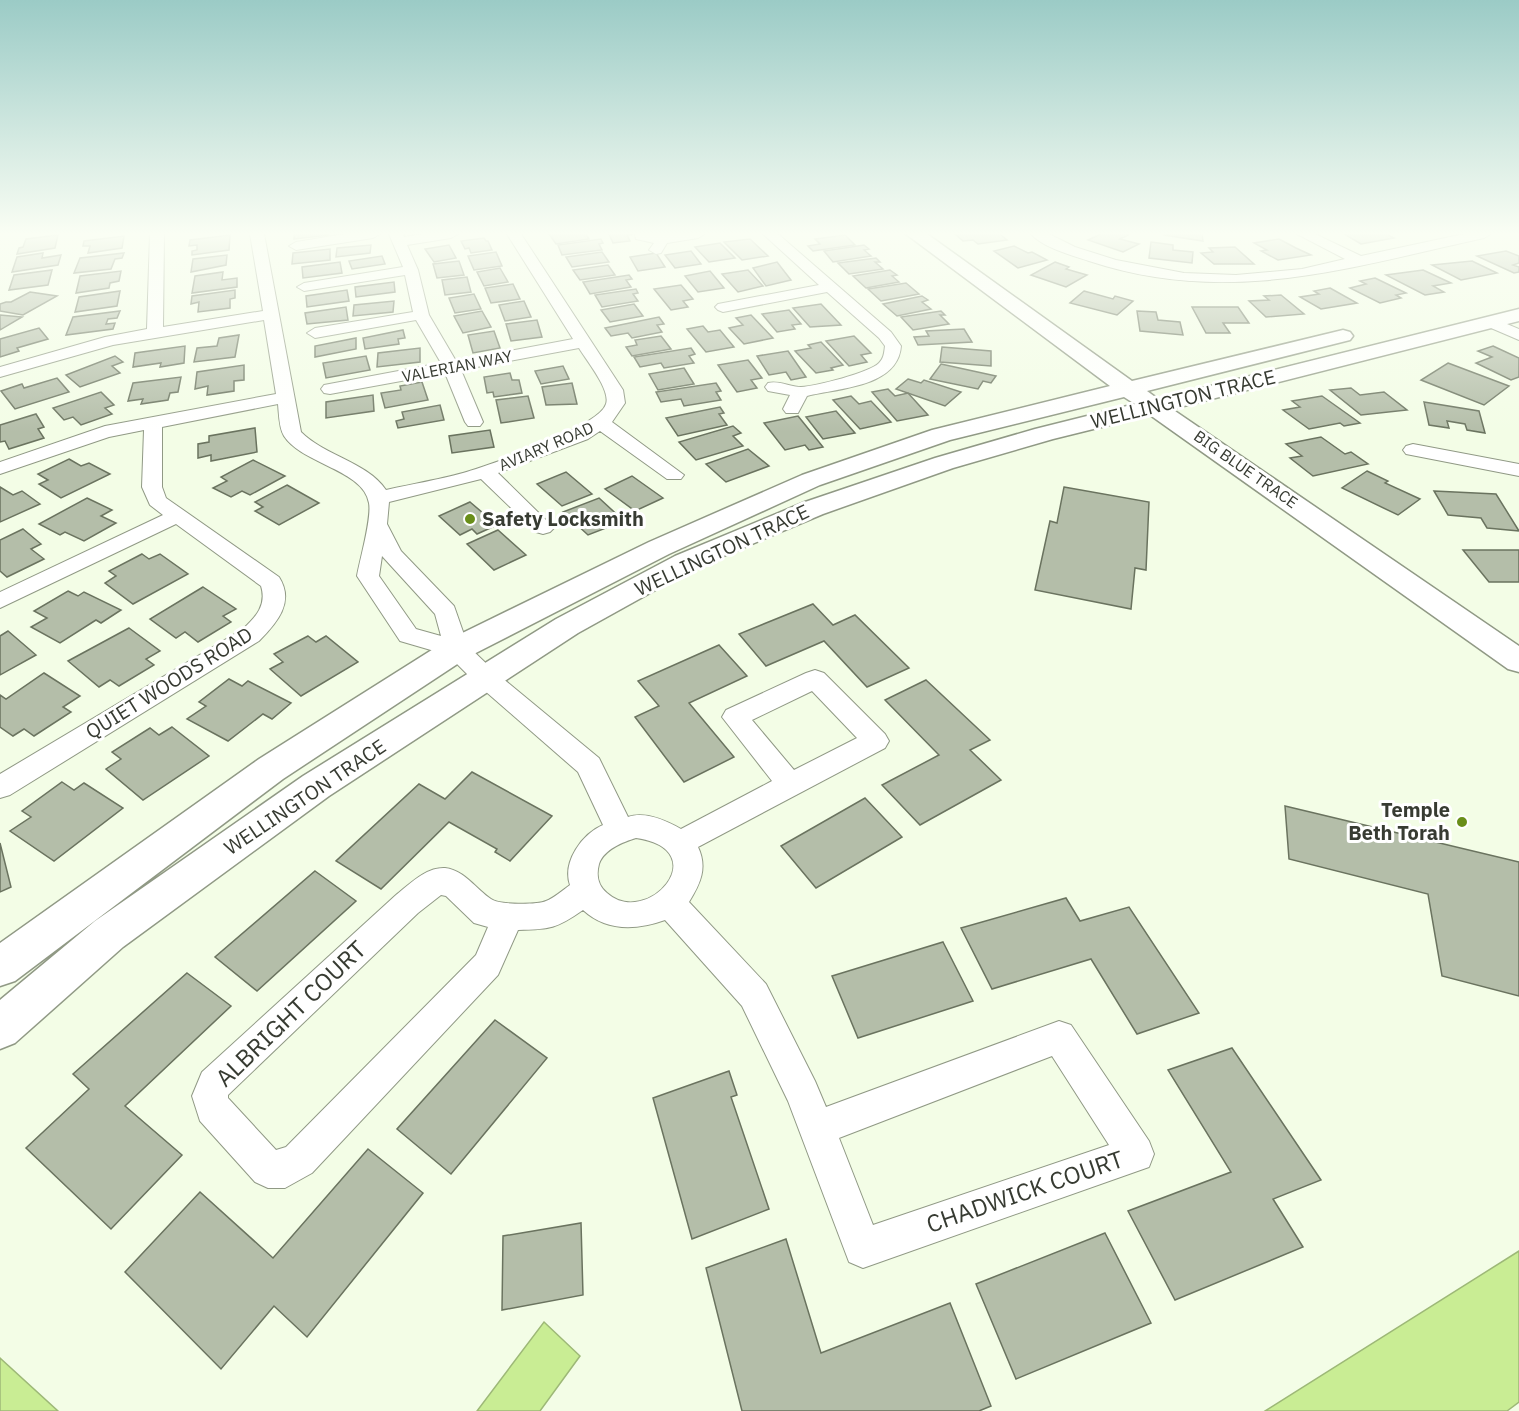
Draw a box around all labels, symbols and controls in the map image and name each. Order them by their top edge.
street label: VALERIAN WAY [400,345,514,386]
street label: WELLINGTON TRACE [1088,362,1278,435]
street label: AVIARY ROAD [496,417,596,475]
street label: BIG BLUE TRACE [1190,426,1302,512]
street label: WELLINGTON TRACE [630,497,813,602]
place label: Safety Locksmith [482,505,644,532]
marker: Safety Locksmith [463,512,477,526]
street label: QUIET WOODS ROAD [80,620,257,745]
street label: WELLINGTON TRACE [219,732,391,861]
place label: Temple Beth Torah [1348,796,1450,846]
marker: Temple Beth Torah [1455,815,1469,829]
street label: ALBRIGHT COURT [208,933,373,1093]
street label: CHADWICK COURT [922,1142,1128,1240]

